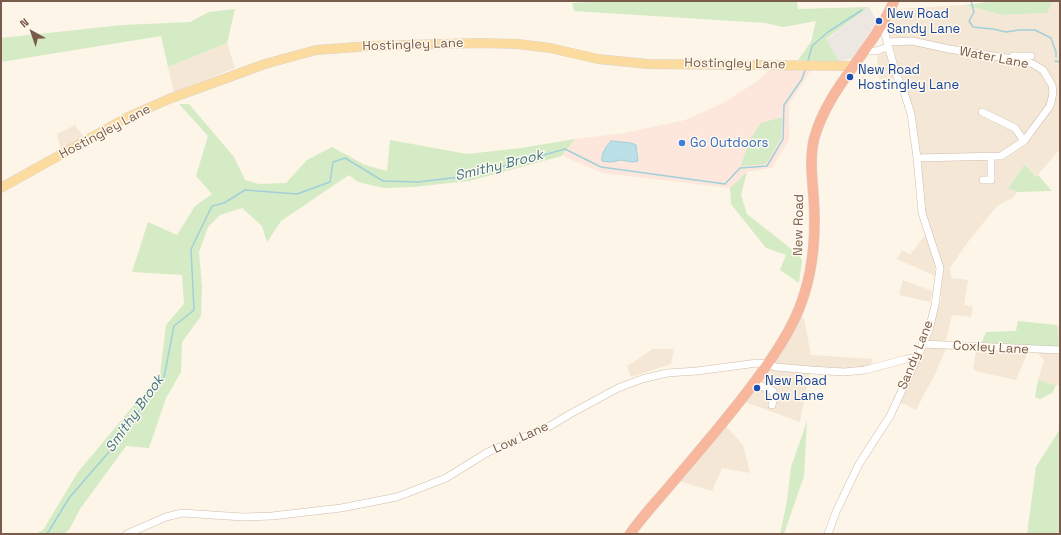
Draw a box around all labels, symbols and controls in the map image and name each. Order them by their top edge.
place label: New Road Sandy Lane [887,6,960,37]
north arrow [12,12,52,52]
text: N [17,15,32,31]
marker: New Road Sandy Lane [874,16,884,26]
street label: Hostingley Lane [362,35,464,55]
street label: Water Lane [958,44,1030,72]
street label: Hostingley Lane [684,55,786,73]
place label: New Road Hostingley Lane [858,62,959,93]
marker: New Road Hostingley Lane [845,72,855,82]
street label: Hostingley Lane [57,101,153,163]
place label: Go Outdoors [690,135,768,151]
marker: Go Outdoors [677,138,687,148]
water label: Smithy Brook [453,147,545,185]
street label: New Road [791,194,807,256]
street label: Sandy Lane [895,318,937,392]
street label: Coxley Lane [953,338,1029,358]
water label: Smithy Brook [102,372,168,456]
place label: New Road Low Lane [765,373,827,404]
marker: New Road Low Lane [752,383,762,393]
street label: Low Lane [491,419,551,457]

